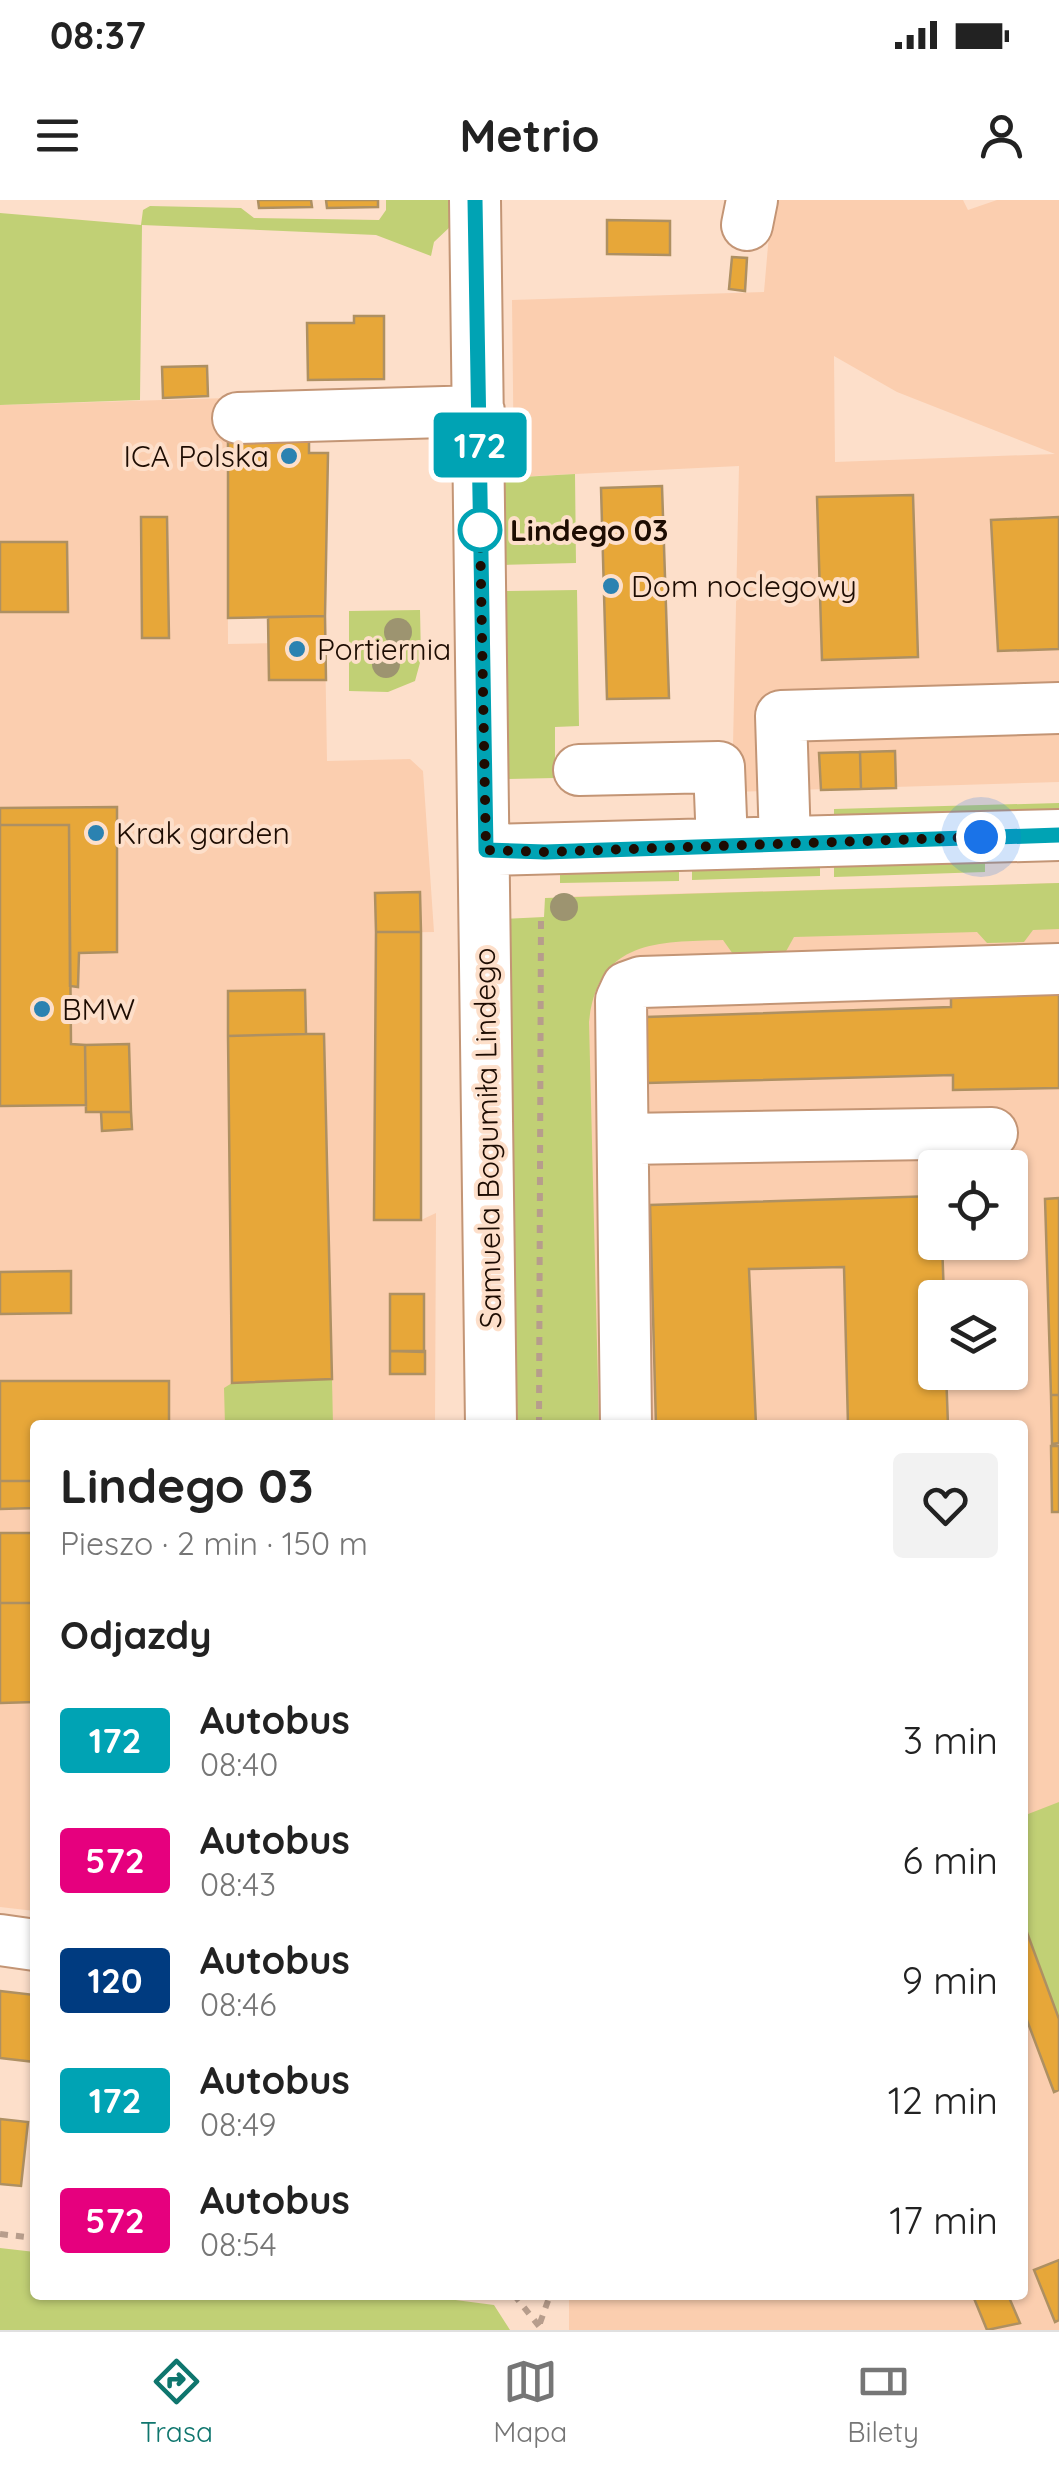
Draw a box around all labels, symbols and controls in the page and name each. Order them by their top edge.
text: 08:37 [50,11,146,59]
text: Metrio [459,107,600,163]
icon: menu [30,108,85,163]
icon: person [974,108,1029,163]
line badge: 172 [422,412,538,478]
text: 172 [454,423,506,467]
place label: ICA Polska [124,437,269,475]
marker: ICA Polska [278,445,300,467]
marker: Lindego 03 [459,509,501,551]
place label: Lindego 03 [510,511,668,549]
place label: Dom noclegowy [631,567,857,605]
marker: Dom noclegowy [600,575,622,597]
place label: Portiernia [317,630,451,668]
marker: Portiernia [286,638,308,660]
your location [956,812,1006,862]
place label: Krak garden [116,814,290,852]
marker: Krak garden [85,822,107,844]
street label: Samuela Bogumiła Lindego [465,947,509,1329]
place label: BMW [62,990,135,1028]
marker: BMW [31,998,53,1020]
map controls [918,1150,1028,1390]
button: locate [918,1150,1028,1260]
button: layers [918,1280,1028,1390]
button: heart [893,1453,998,1558]
text: Lindego 03 [60,1455,313,1515]
text: Pieszo · 2 min · 150 m [60,1523,368,1563]
text: Odjazdy [60,1611,212,1659]
text: Autobus [200,1696,350,1744]
text: 3 min [903,1716,998,1764]
text: 172 [89,1718,141,1762]
text: 08:40 [200,1744,278,1784]
text: Autobus [200,1816,350,1864]
text: 6 min [902,1836,998,1884]
text: 572 [85,1838,145,1882]
text: 08:43 [200,1864,276,1904]
text: Autobus [200,1936,350,1984]
text: 9 min [902,1956,998,2004]
text: 120 [87,1958,143,2002]
text: 08:46 [200,1984,276,2024]
text: Autobus [200,2056,350,2104]
text: 12 min [888,2076,998,2124]
text: 172 [89,2078,141,2122]
text: 08:49 [200,2104,276,2144]
text: Autobus [200,2176,350,2224]
text: 17 min [889,2196,998,2244]
text: 572 [85,2198,145,2242]
text: 08:54 [200,2224,277,2264]
tab: Trasa [140,2354,213,2449]
tab: Mapa [493,2354,567,2449]
tab: Bilety [847,2354,919,2449]

